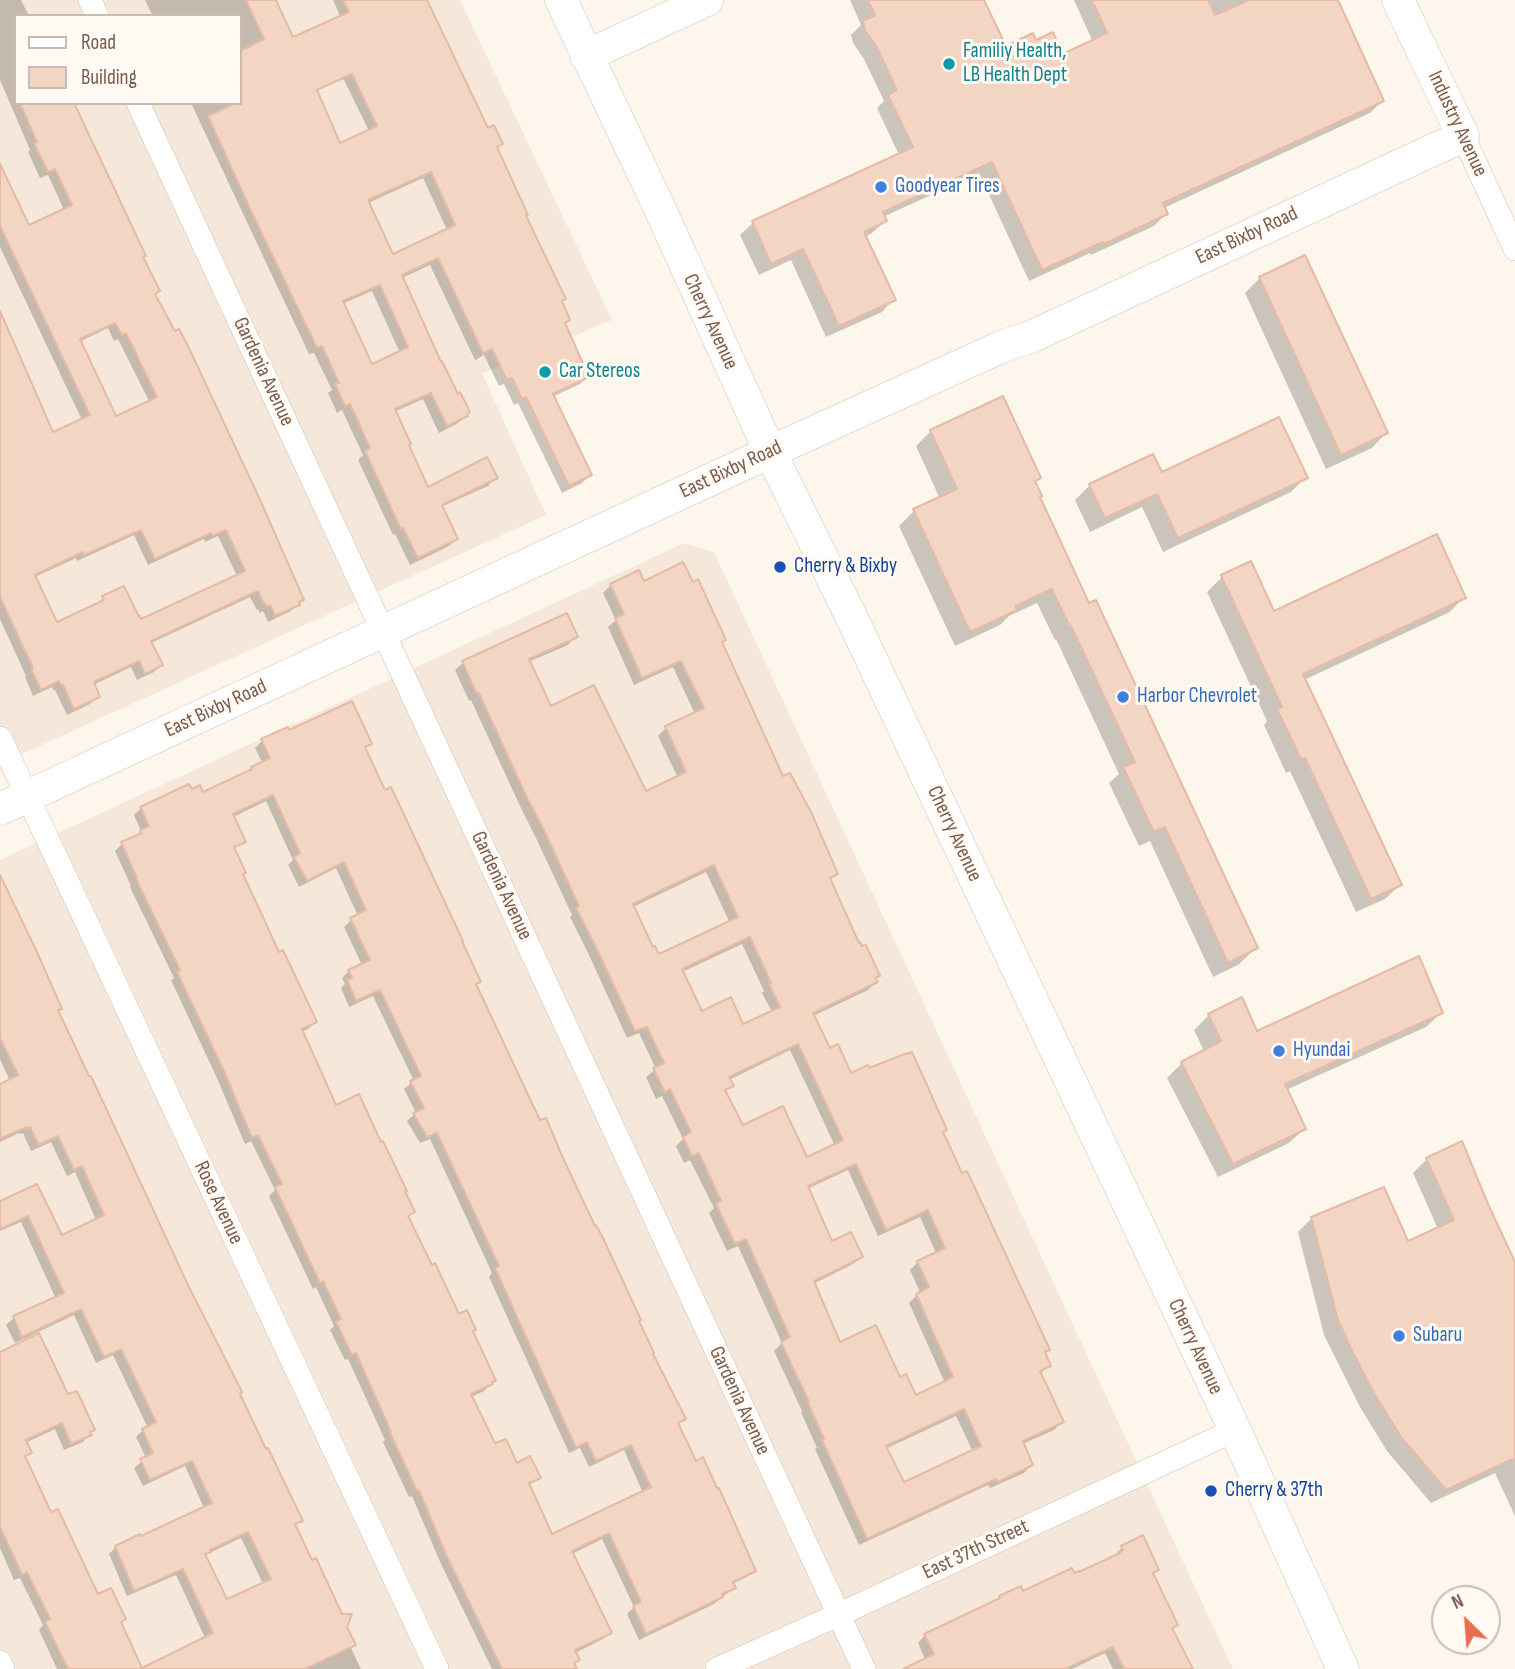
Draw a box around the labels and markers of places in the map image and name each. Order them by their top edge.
place label: Familiy Health, LB Health Dept [963,39,1067,89]
marker: Familiy Health, LB Health Dept [941,56,957,72]
place label: Goodyear Tires [895,174,1000,200]
marker: Goodyear Tires [873,179,889,195]
place label: Car Stereos [559,359,640,385]
marker: Car Stereos [537,364,553,380]
place label: Cherry & Bixby [794,554,897,580]
marker: Cherry & Bixby [772,559,788,575]
place label: Harbor Chevrolet [1137,684,1257,710]
marker: Harbor Chevrolet [1115,689,1131,705]
place label: Hyundai [1293,1038,1350,1064]
marker: Hyundai [1271,1043,1287,1059]
place label: Subaru [1413,1323,1462,1349]
marker: Subaru [1391,1328,1407,1344]
place label: Cherry & 37th [1225,1478,1323,1504]
marker: Cherry & 37th [1203,1483,1219,1499]

